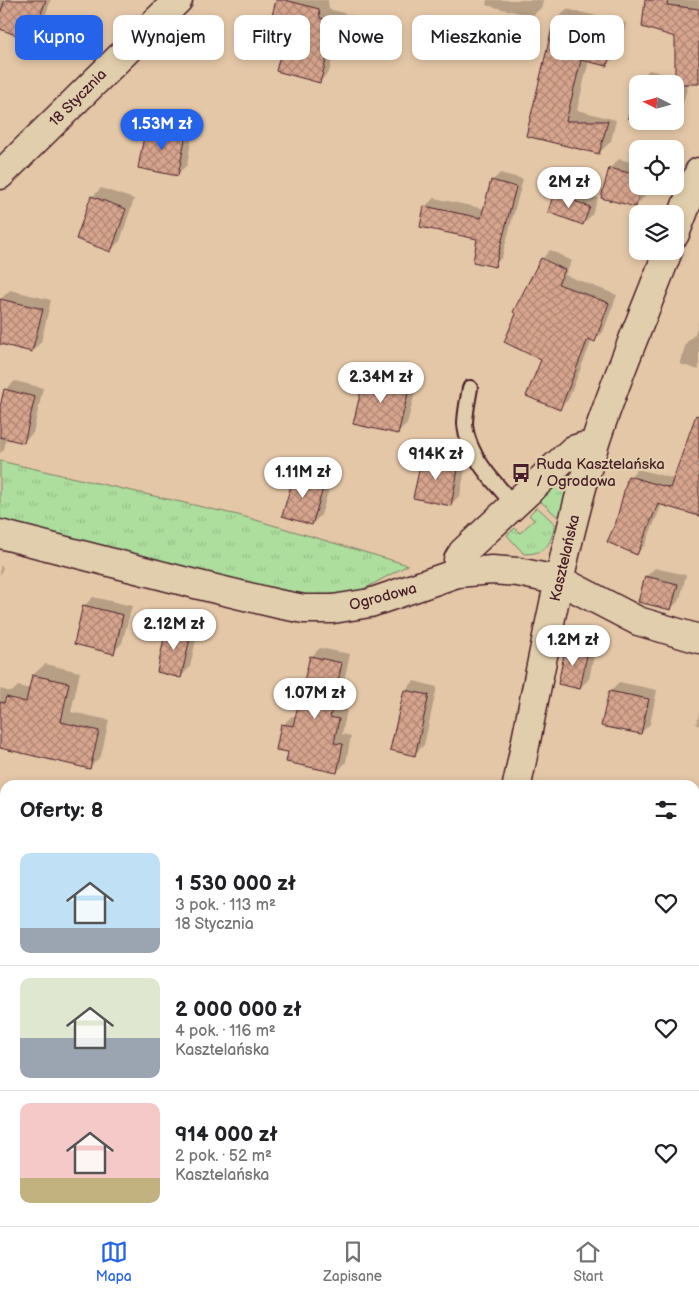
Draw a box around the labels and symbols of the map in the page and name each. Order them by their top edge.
street label: 18 Stycznia [45,65,111,131]
north arrow [629,75,684,130]
pin: 1.53M zł [110,108,214,151]
pin: 2M zł [534,166,604,209]
pin: 2.34M zł [329,362,433,404]
pin: 914K zł [390,438,482,481]
place label: Ruda Kasztelańska / Ogrodowa [536,455,665,491]
pin: 1.11M zł [251,456,355,499]
bus stop icon: Ruda Kasztelańska / Ogrodowa [510,462,532,484]
street label: Kasztelańska [546,513,584,603]
street label: Ogrodowa [347,579,419,615]
pin: 2.12M zł [122,608,226,651]
pin: 1.2M zł [527,624,619,667]
pin: 1.07M zł [263,678,367,720]

